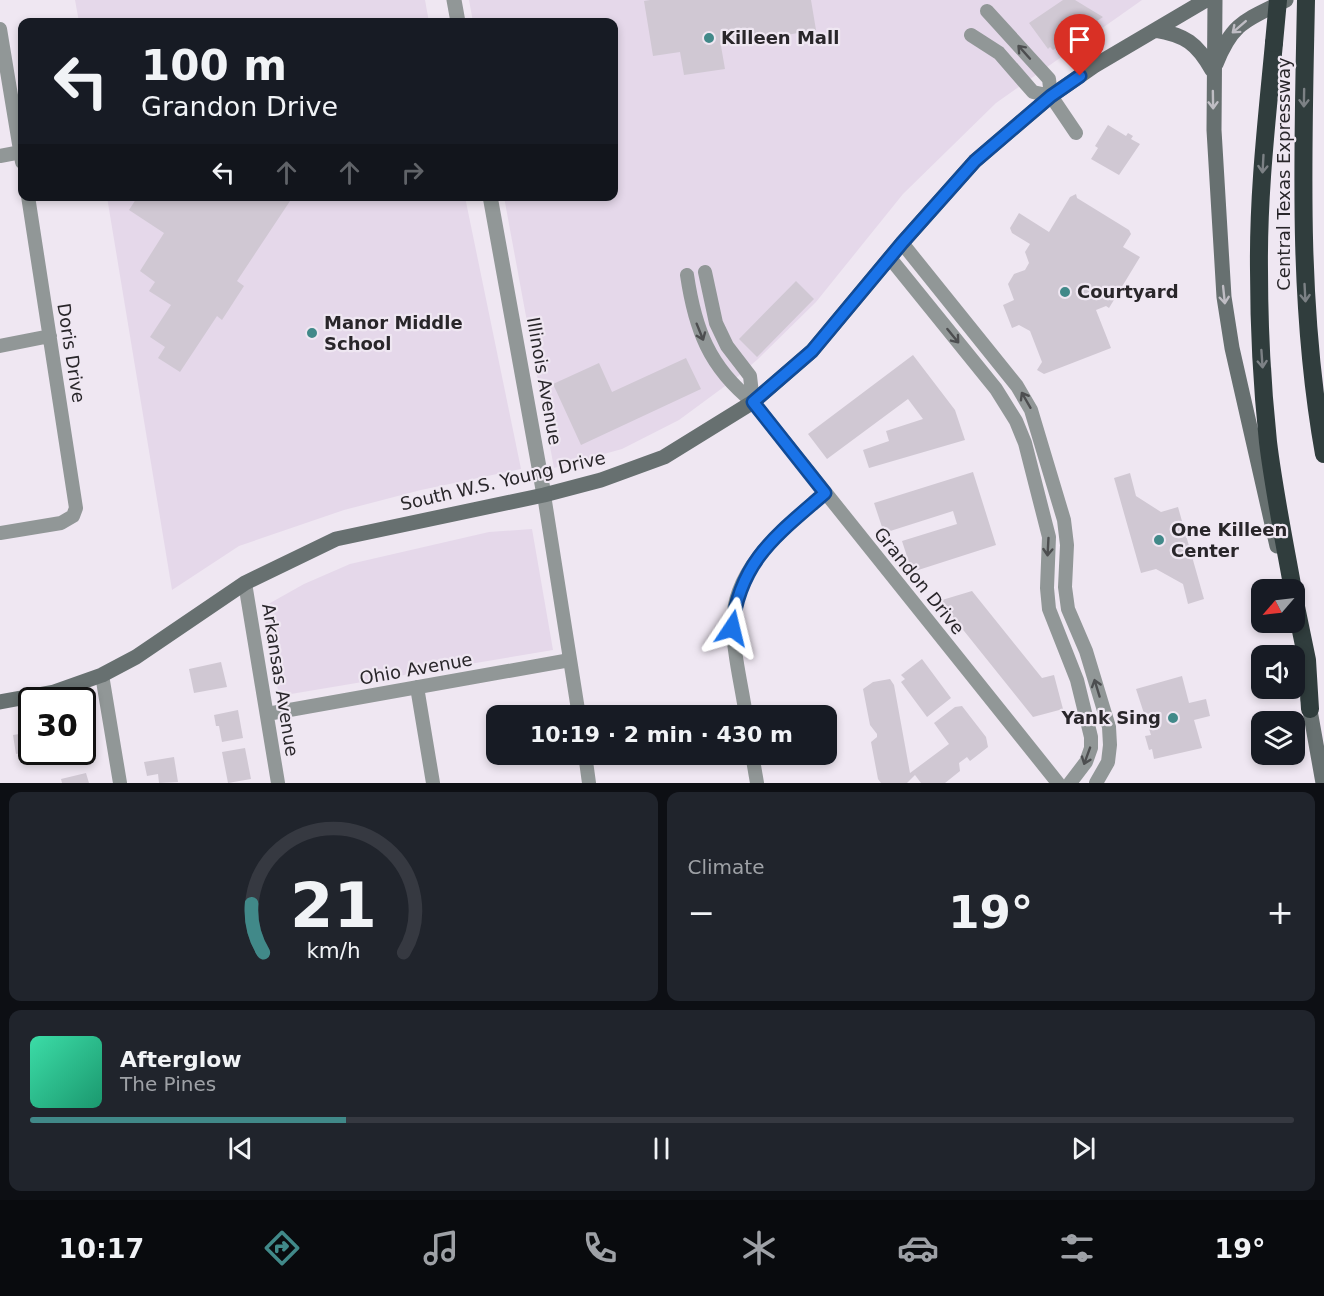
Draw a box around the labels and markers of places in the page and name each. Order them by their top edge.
pin [1054,14,1105,76]
place label: Killeen Mall [721,27,839,48]
marker: Killeen Mall [702,31,716,45]
place label: Courtyard [1077,281,1179,302]
marker: Courtyard [1058,285,1072,299]
place label: Manor Middle School [324,312,463,354]
marker: Manor Middle School [305,326,319,340]
place label: One Killeen Center [1171,519,1287,561]
marker: One Killeen Center [1152,533,1166,547]
place label: Yank Sing [1061,707,1161,728]
marker: Yank Sing [1166,711,1180,725]

